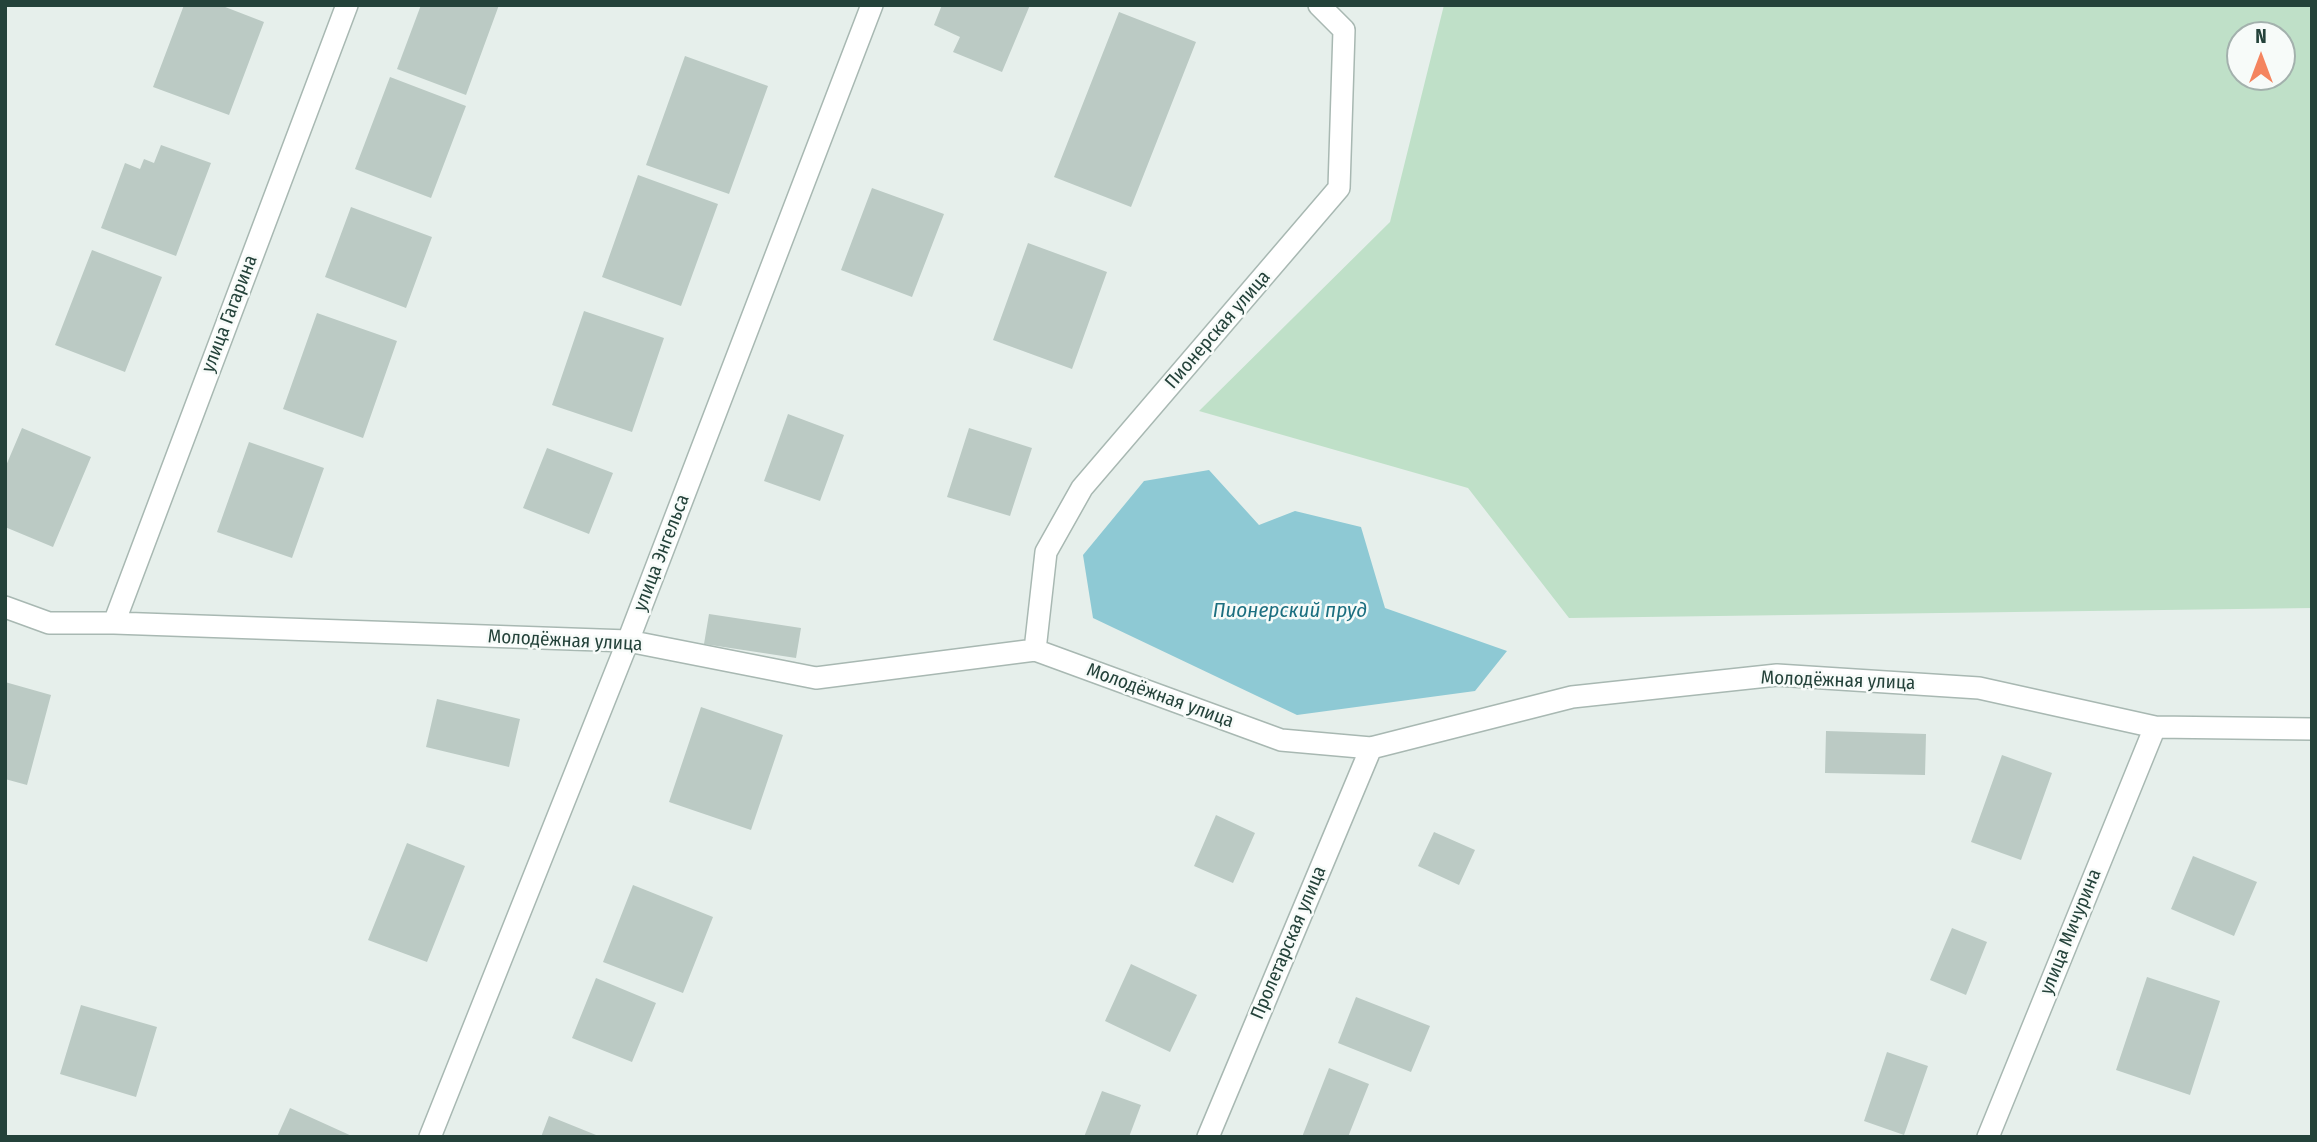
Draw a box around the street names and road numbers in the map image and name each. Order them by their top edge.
street label: улица Гагарина [197,252,263,376]
street label: Пионерская улица [1161,266,1275,394]
street label: улица Энгельса [629,491,695,615]
street label: Молодёжная улица [487,626,643,656]
street label: Молодёжная улица [1083,659,1237,733]
street label: Молодёжная улица [1760,667,1916,695]
street label: Пролетарская улица [1246,863,1332,1023]
street label: улица Мичурина [2035,866,2107,998]

